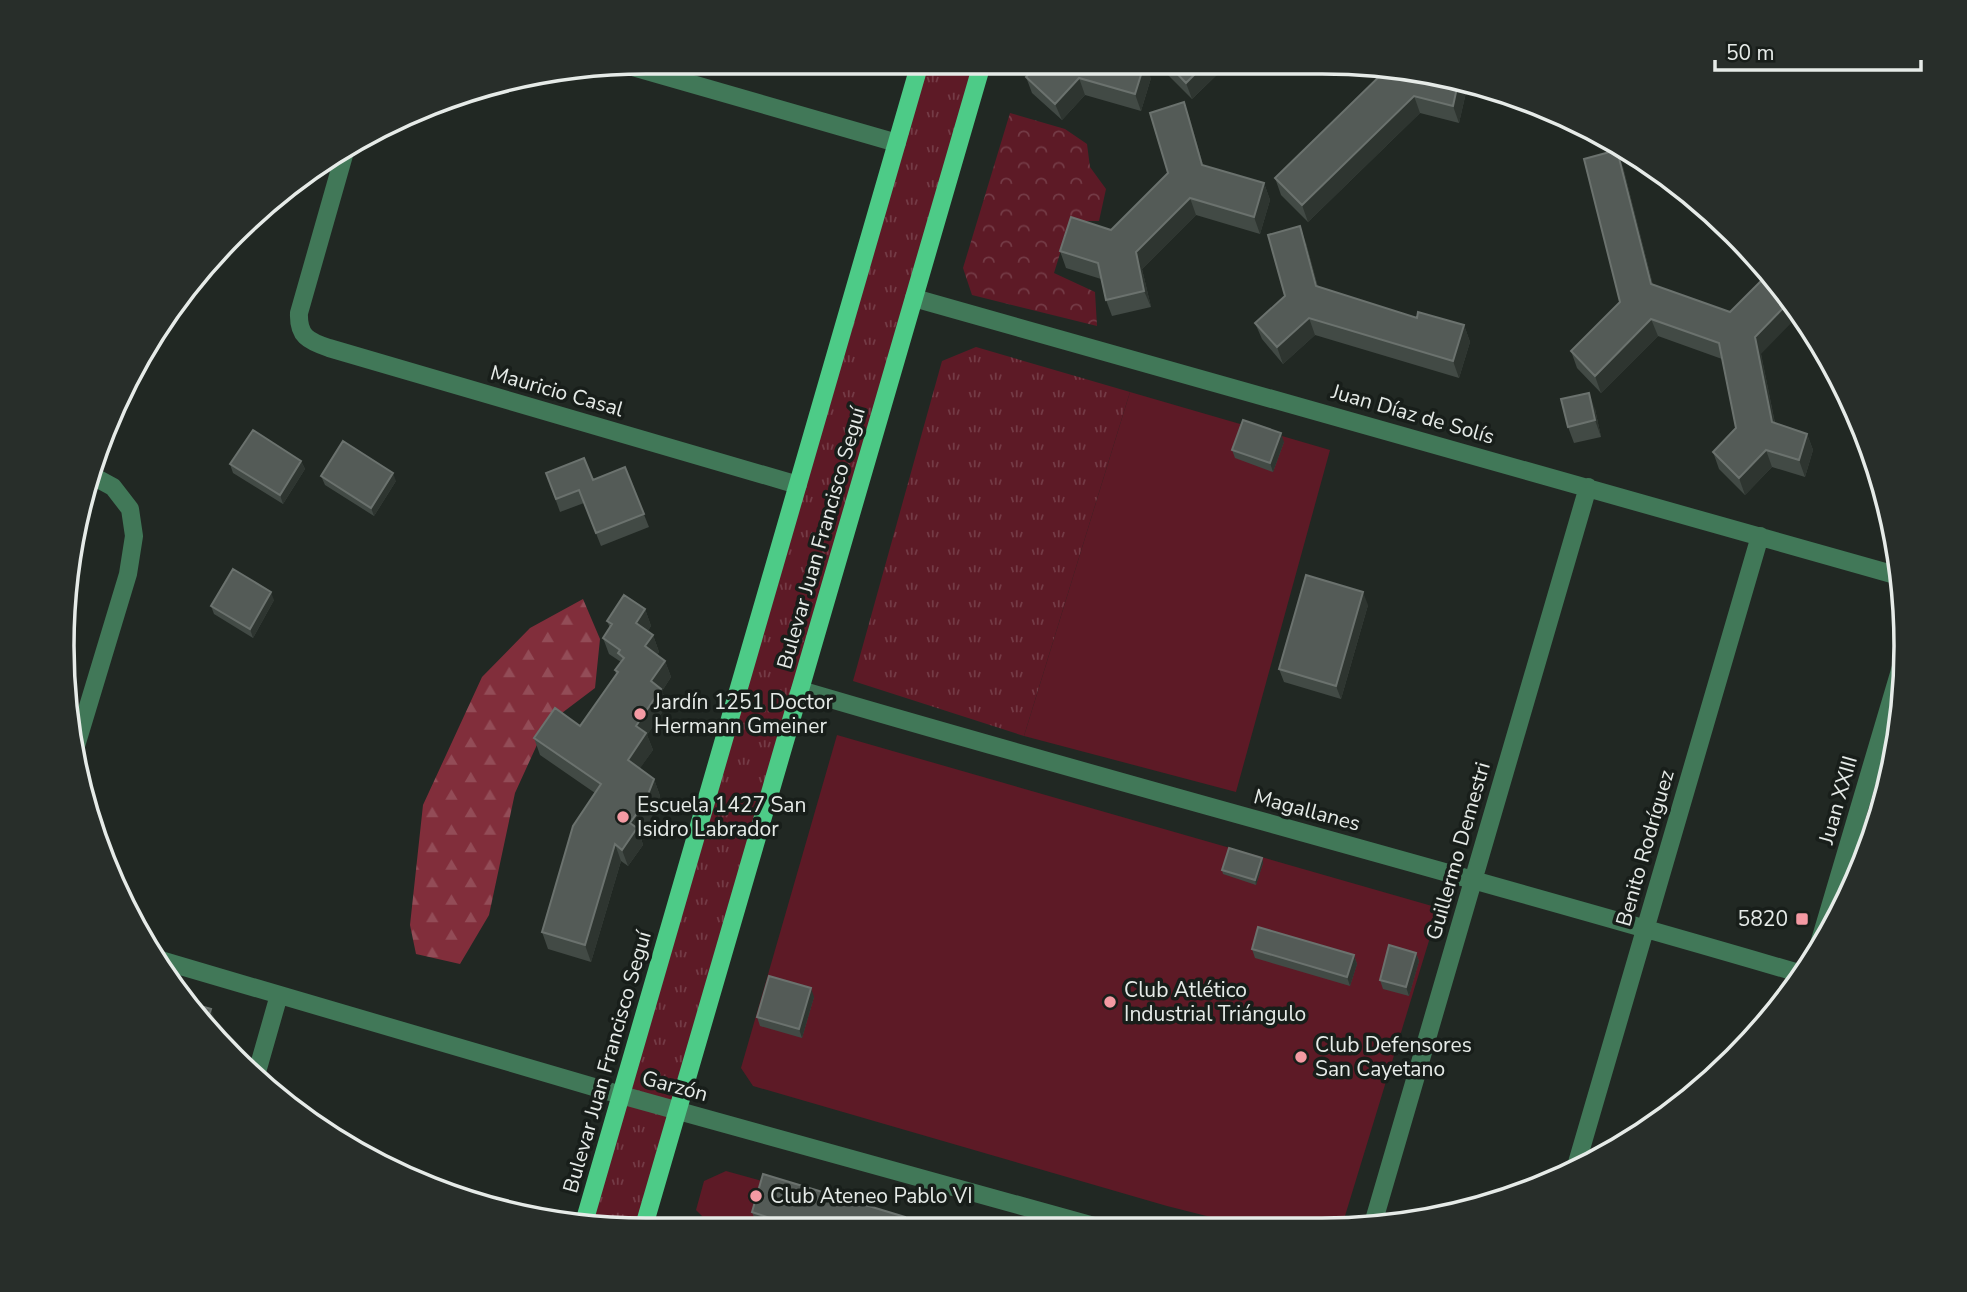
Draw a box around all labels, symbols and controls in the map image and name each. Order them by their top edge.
scale bar [1715,28,1922,72]
text: 50 m [1726,39,1775,67]
street label: Mauricio Casal [487,359,628,424]
street label: Juan Díaz de Solís [1327,377,1498,451]
street label: Bulevar Juan Francisco Seguí [770,403,872,672]
place label: Jardín 1251 Doctor Hermann Gmeiner [653,688,833,740]
marker: Jardín 1251 Doctor Hermann Gmeiner [632,706,648,722]
street label: Juan XXIII [1812,753,1864,848]
street label: Guillermo Demestri [1419,759,1497,943]
street label: Benito Rodríguez [1609,766,1681,930]
street label: Magallanes [1251,782,1363,838]
place label: Escuela 1427 San Isidro Labrador [637,791,806,843]
marker: Escuela 1427 San Isidro Labrador [615,809,631,825]
place label: 5820 [1738,905,1788,933]
marker: 5820 [1794,911,1810,927]
street label: Bulevar Juan Francisco Seguí [556,927,658,1196]
place label: Club Atlético Industrial Triángulo [1124,976,1306,1028]
marker: Club Atlético Industrial Triángulo [1102,994,1118,1010]
place label: Club Defensores San Cayetano [1315,1031,1472,1083]
marker: Club Defensores San Cayetano [1293,1049,1309,1065]
street label: Garzón [639,1064,711,1108]
place label: Club Ateneo Pablo VI [770,1182,973,1210]
marker: Club Ateneo Pablo VI [748,1188,764,1204]

